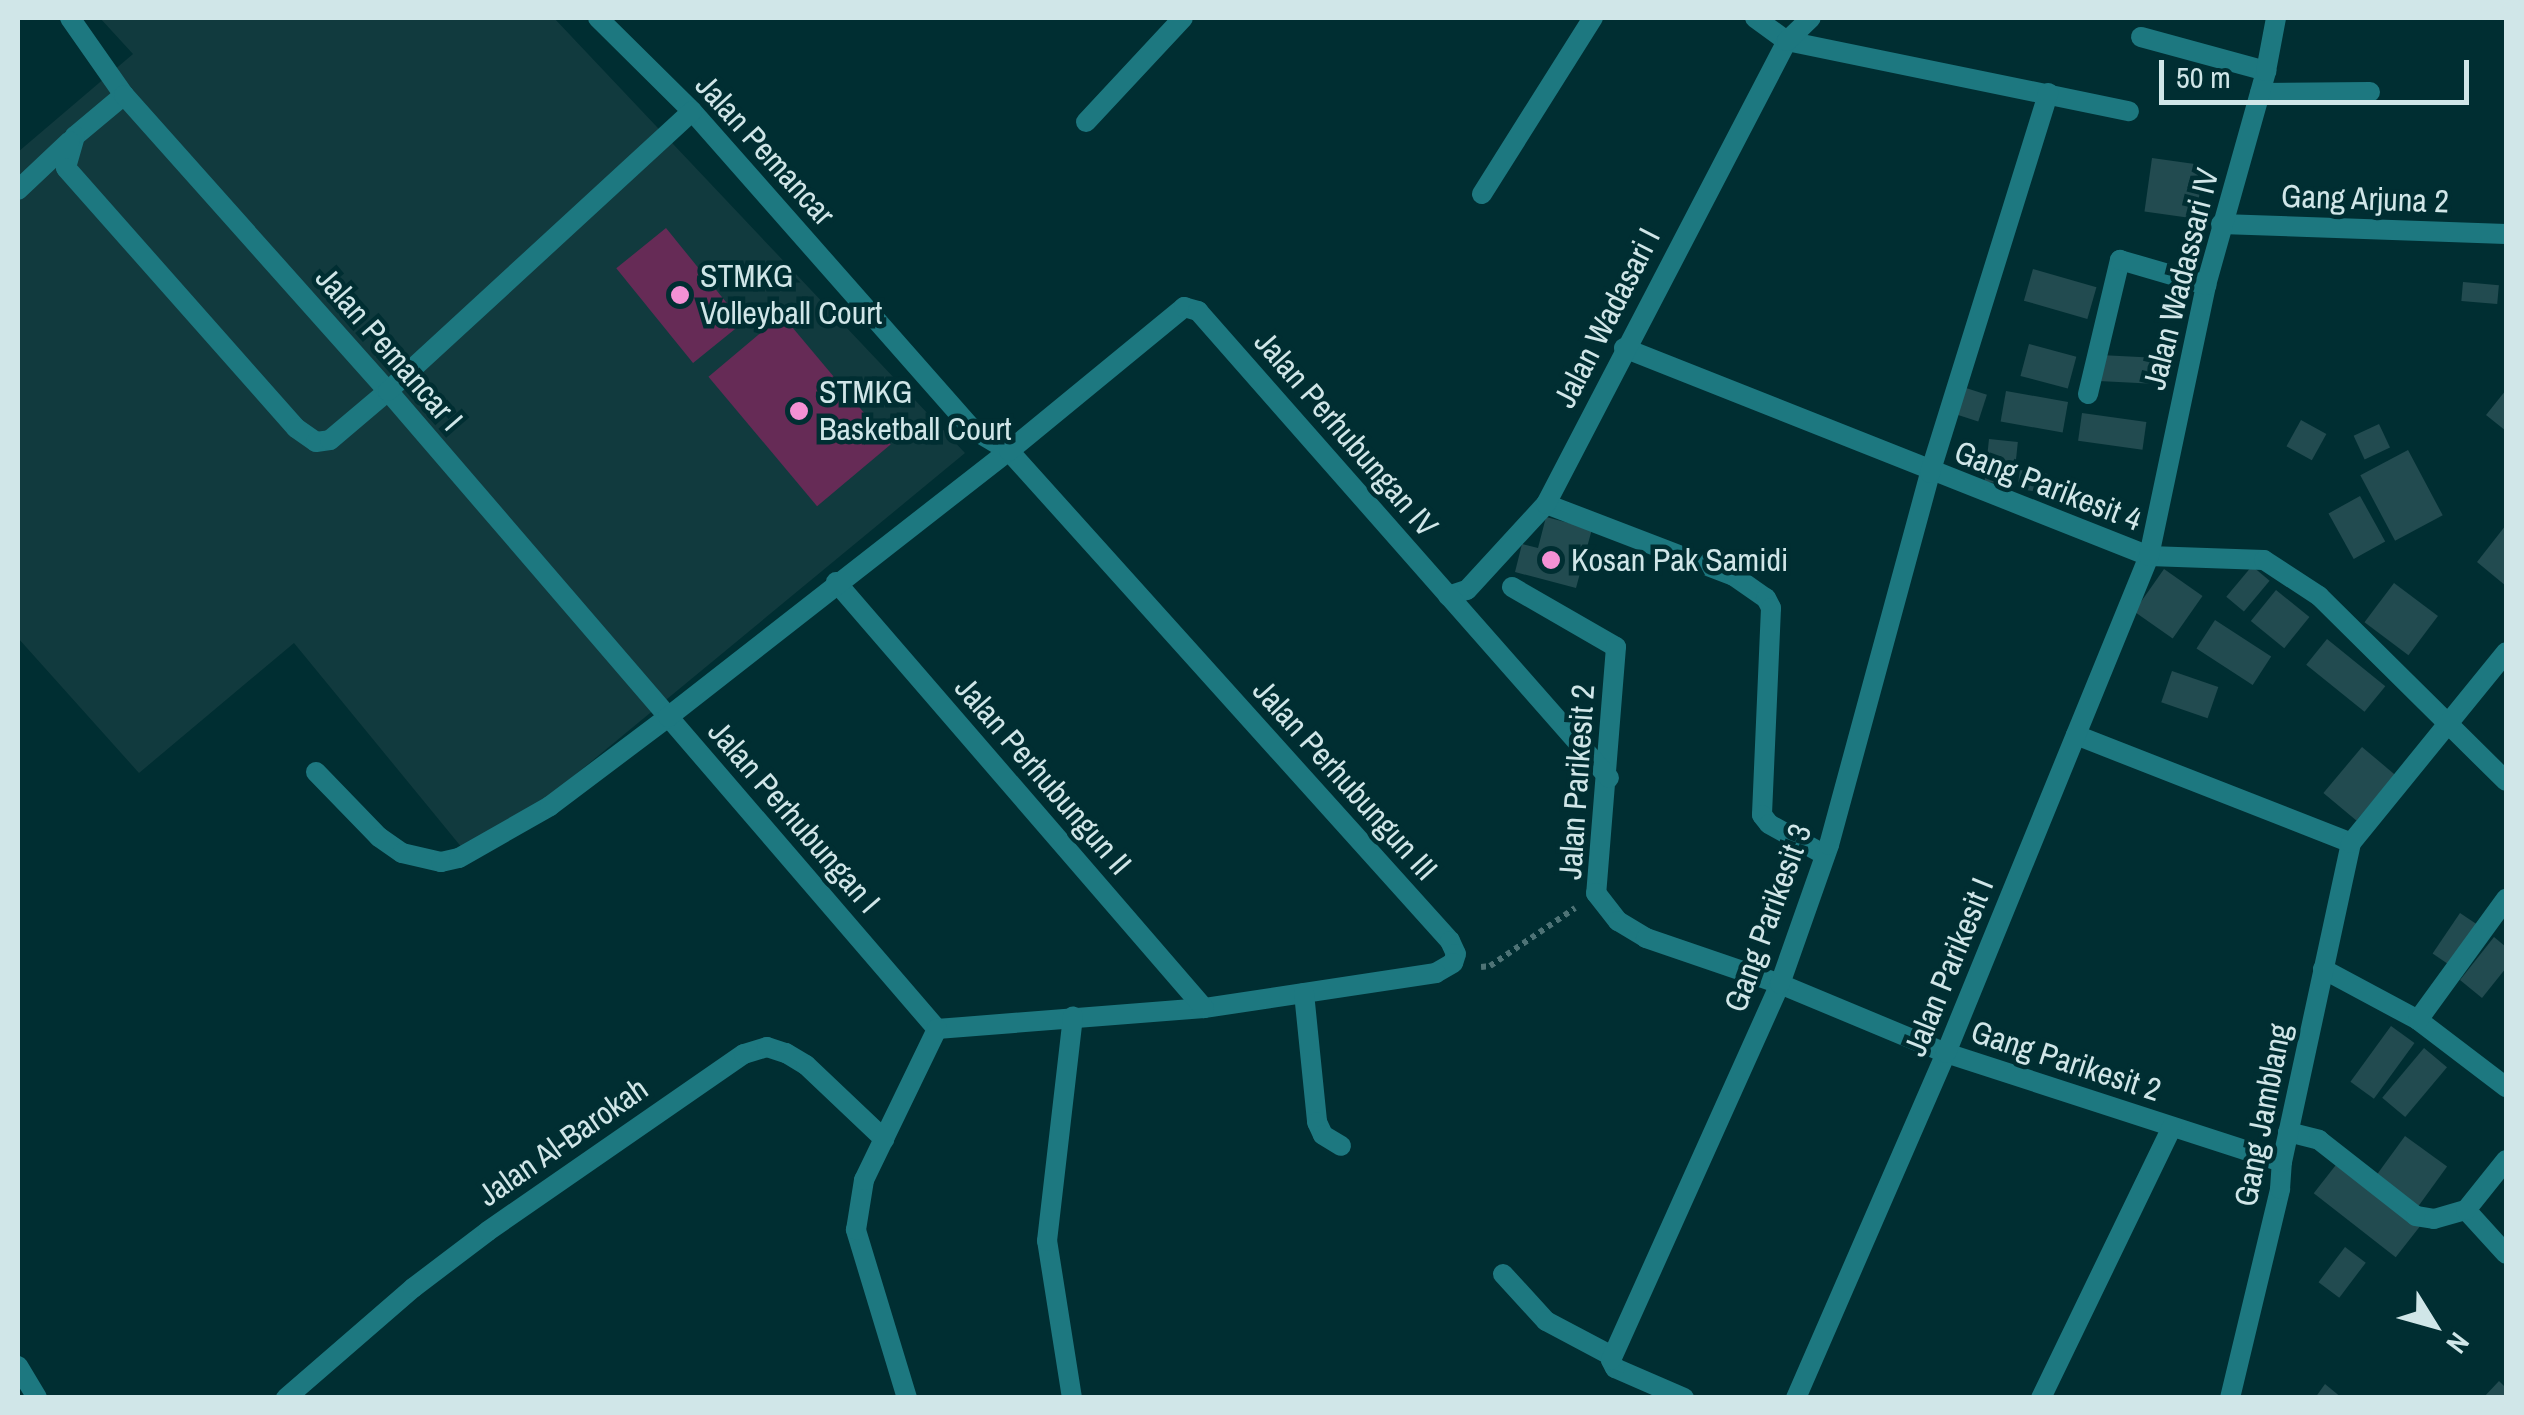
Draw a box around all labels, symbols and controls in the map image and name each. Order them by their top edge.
scale bar [2164,40,2474,102]
text: 50 m [2176,57,2231,97]
street label: Jalan Pemancar [687,67,843,233]
street label: Jalan Wadassari IV [2135,164,2227,394]
street label: Gang Arjuna 2 [2280,177,2450,221]
street label: Jalan Wadasari I [1545,222,1669,414]
place label: STMKG Volleyball Court [700,258,882,333]
street label: Jalan Pemancar I [308,259,470,439]
marker: STMKG Volleyball Court [669,284,691,306]
street label: Jalan Perhubungan IV [1246,323,1446,545]
place label: STMKG Basketball Court [819,374,1012,449]
marker: STMKG Basketball Court [788,400,810,422]
street label: Gang Parikesit 4 [1949,433,2147,539]
place label: Kosan Pak Samidi [1571,541,1788,579]
marker: Kosan Pak Samidi [1540,549,1562,571]
street label: Jalan Perhubungun II [947,669,1139,883]
street label: Jalan Perhubungun III [1245,672,1445,888]
street label: Jalan Parikesit 2 [1551,683,1603,881]
street label: Jalan Perhubungan I [700,713,888,921]
street label: Gang Parikesit 3 [1716,819,1820,1017]
street label: Jalan Parikesit I [1896,873,2002,1061]
street label: Gang Parikesit 2 [1966,1012,2166,1110]
street label: Gang Jamblang [2226,1020,2300,1210]
street label: Jalan Al-Barokah [470,1069,656,1215]
north arrow [2384,1275,2484,1375]
text: N [2438,1325,2478,1361]

